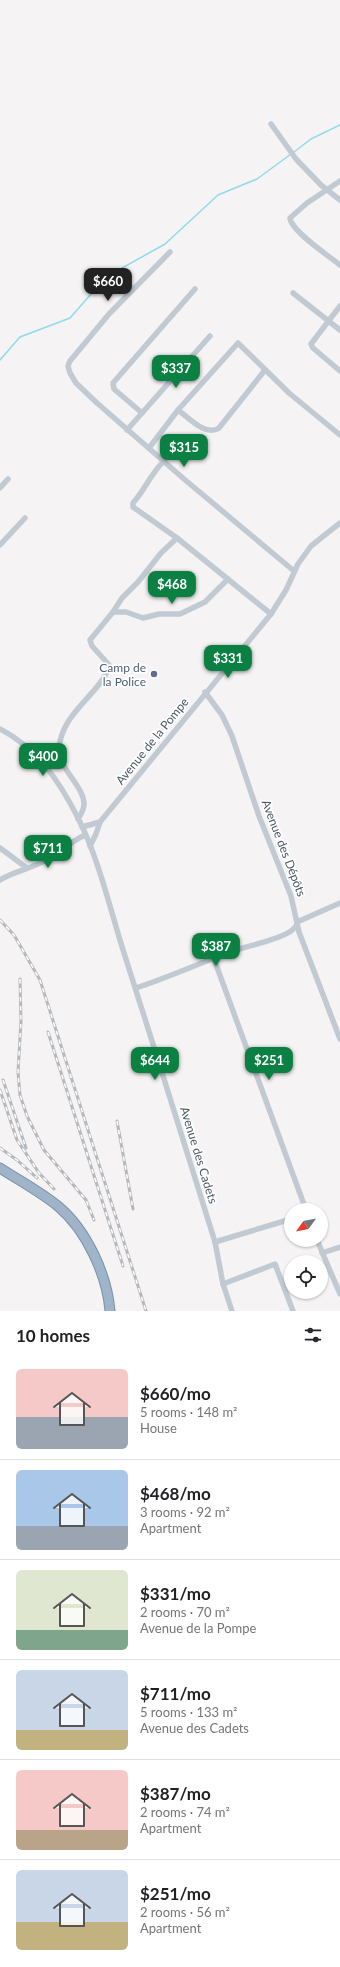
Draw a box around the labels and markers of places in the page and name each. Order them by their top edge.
pin: $660 [84,268,132,302]
pin: $337 [152,355,200,389]
pin: $315 [160,434,208,468]
pin: $468 [148,571,196,605]
pin: $331 [204,645,252,679]
place label: Camp de la Police [99,660,146,689]
marker: Camp de la Police [149,669,159,679]
pin: $400 [19,743,67,777]
pin: $711 [24,835,72,869]
pin: $387 [192,933,240,967]
pin: $644 [131,1047,179,1081]
pin: $251 [245,1047,293,1081]

